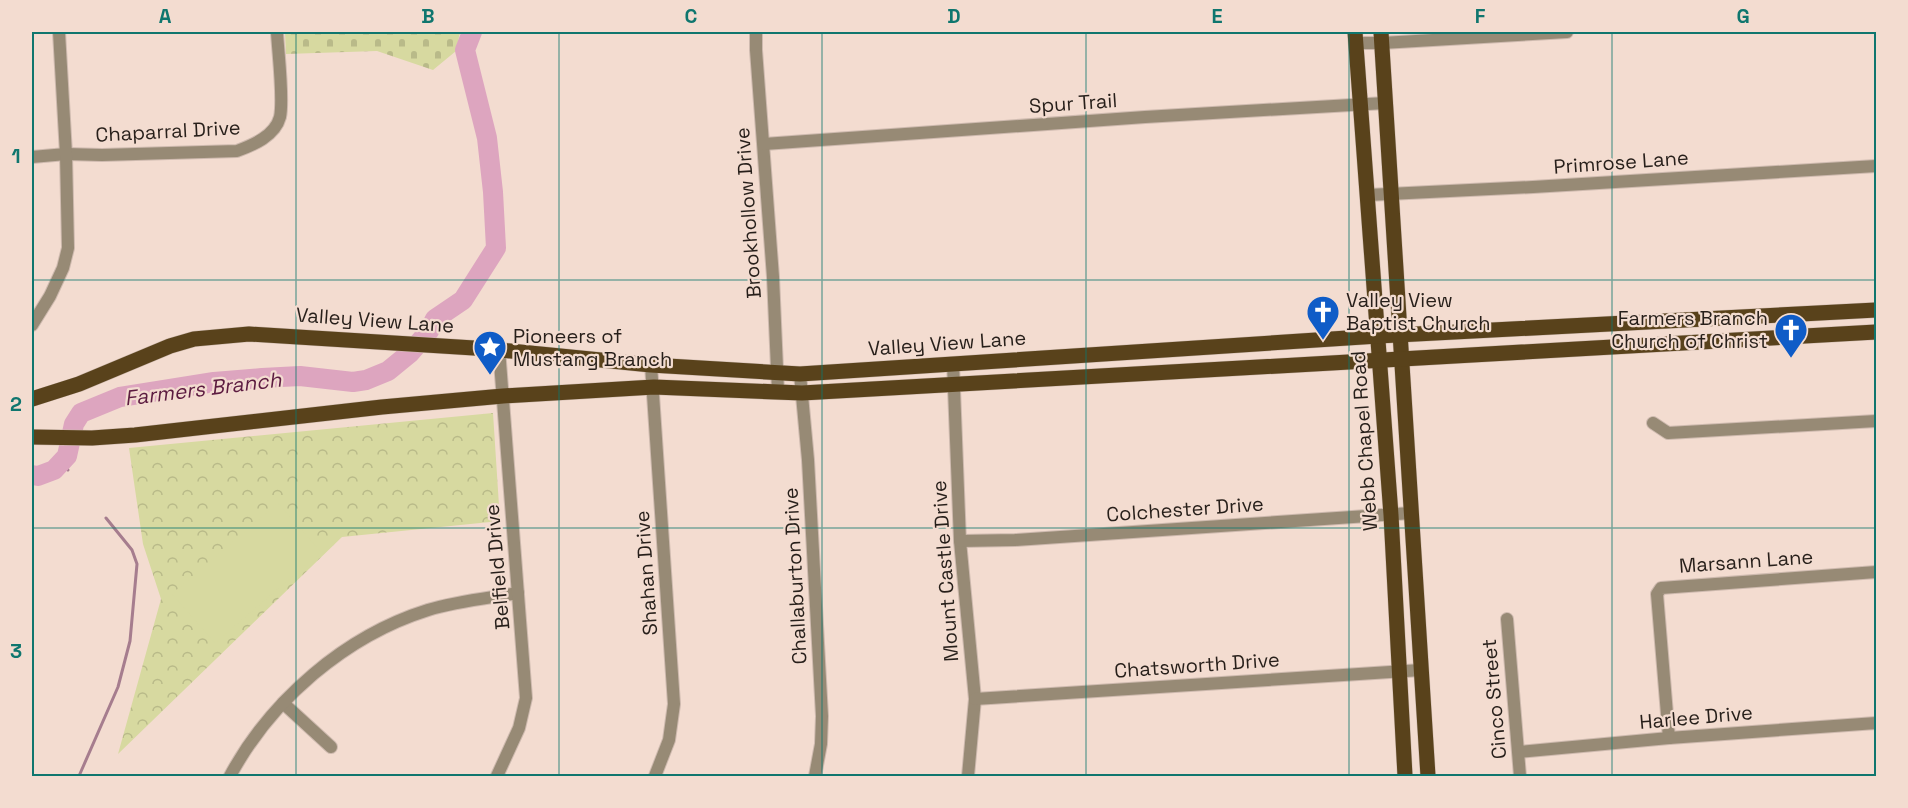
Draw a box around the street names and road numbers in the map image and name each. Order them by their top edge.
street label: Spur Trail [1028,87,1118,119]
street label: Chaparral Drive [95,114,241,148]
street label: Brookhollow Drive [729,127,767,299]
street label: Primrose Lane [1553,144,1689,180]
street label: Valley View Lane [295,302,455,338]
street label: Valley View Lane [867,325,1027,361]
street label: Webb Chapel Road [1345,350,1383,532]
street label: Mount Castle Drive [926,479,964,663]
street label: Challaburton Drive [777,487,813,665]
street label: Colchester Drive [1105,491,1265,527]
street label: Belfield Drive [479,503,515,631]
street label: Shahan Drive [629,510,663,636]
street label: Marsann Lane [1678,543,1814,579]
street label: Cinco Street [1476,638,1512,760]
street label: Chatsworth Drive [1113,646,1281,684]
street label: Harlee Drive [1638,699,1754,735]

